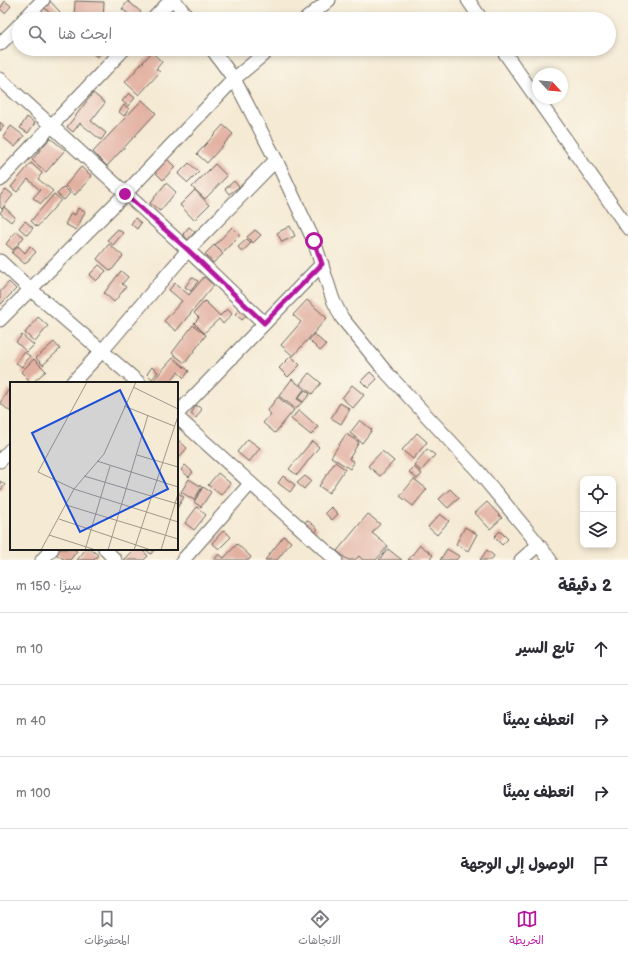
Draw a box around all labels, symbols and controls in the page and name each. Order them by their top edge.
search box [12,12,616,56]
icon: search [26,23,48,45]
text: ابحث هنا [58,25,112,44]
north arrow [532,68,568,104]
route end [116,185,134,203]
route start [305,232,323,250]
inset map [10,382,178,550]
map controls [580,476,616,548]
button: locate [580,476,616,512]
button: layers [580,512,616,548]
text: 2 دقيقة [558,576,612,596]
text: سيرًا · 150 m [16,578,82,594]
icon: ahead [590,638,612,660]
text: تابع السير [516,639,574,658]
text: 10 m [16,641,43,657]
icon: right [590,710,612,732]
text: انعطف يمينًا [503,711,574,730]
text: 40 m [16,713,46,729]
icon: right [590,782,612,804]
text: انعطف يمينًا [503,783,574,802]
text: 100 m [16,785,51,801]
icon: arrive [590,854,612,876]
text: الوصول إلى الوجهة [460,855,574,874]
tab: المحفوظات [84,908,130,950]
tab: الاتجاهات [298,908,341,950]
tab: الخريطة [509,908,544,950]

